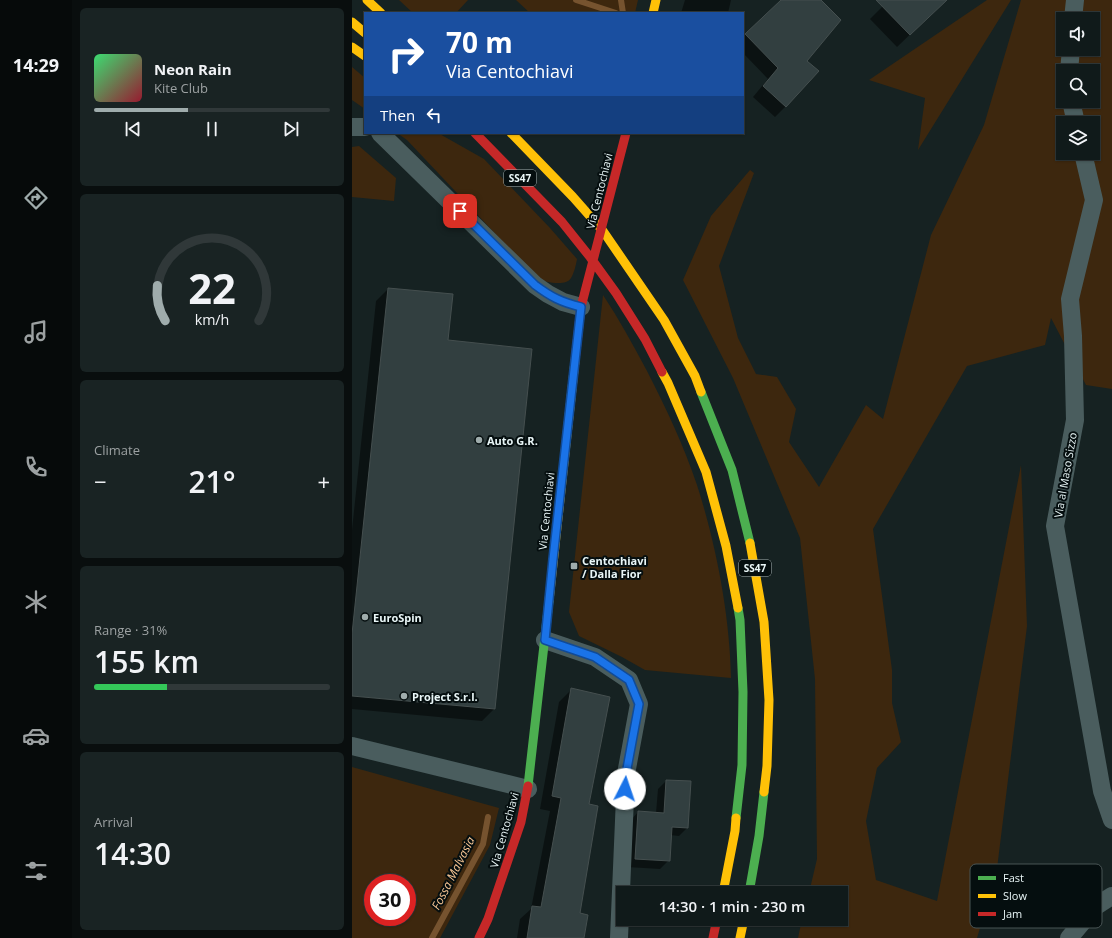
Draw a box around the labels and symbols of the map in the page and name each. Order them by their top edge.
street label: Via Centochiavi [582,151,616,231]
road number: SS47 [504,170,536,186]
pin [443,194,477,228]
street label: Via al Maso Sizzo [1050,431,1080,519]
place label: Auto G.R. [487,433,538,448]
marker: Auto G.R. [474,435,484,445]
street label: Via Centochiavi [534,471,558,551]
place label: Centochiavi / Dalla Fior [582,553,647,581]
road number: SS47 [739,560,771,576]
marker: Centochiavi / Dalla Fior [569,561,579,571]
place label: EuroSpin [373,610,422,625]
marker: EuroSpin [360,612,370,622]
place label: Project S.r.l. [412,689,478,704]
marker: Project S.r.l. [399,691,409,701]
position arrow [604,768,646,810]
street label: Via Centochiavi [486,791,522,869]
water label: Fossa Malvasia [427,833,479,912]
legend [970,864,1102,928]
text: Fast [1003,870,1024,885]
speed limit sign: 30 [364,874,416,926]
text: Slow [1003,888,1027,903]
text: Jam [1002,906,1022,921]

